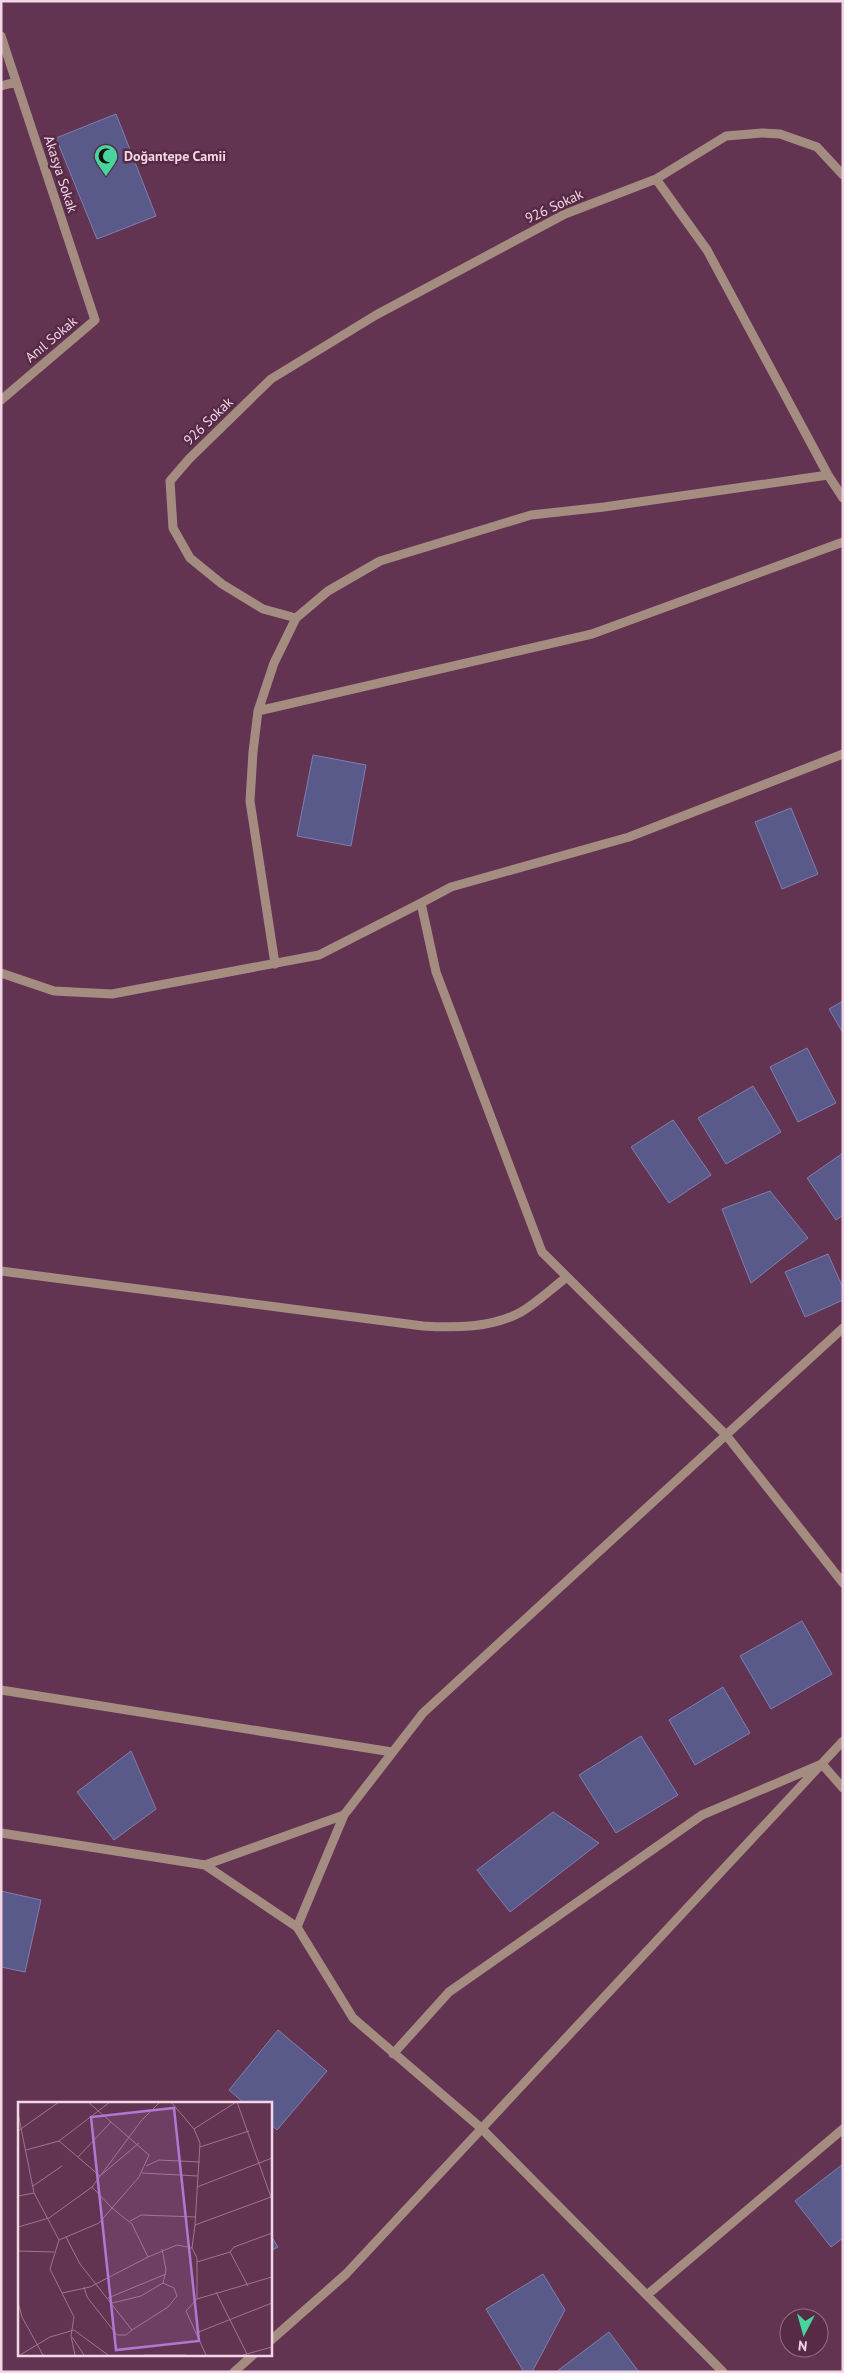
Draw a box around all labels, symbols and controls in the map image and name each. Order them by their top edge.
street label: Akasya Sokak [40,133,82,215]
mosque icon: Doğantepe Camii [93,143,119,177]
place label: Doğantepe Camii [124,147,226,165]
street label: 926 Sokak [522,185,586,227]
street label: Anıl Sokak [21,312,81,366]
street label: 926 Sokak [179,393,237,449]
inset map [18,2102,271,2356]
north arrow [779,2308,829,2358]
text: N [797,2336,808,2355]

